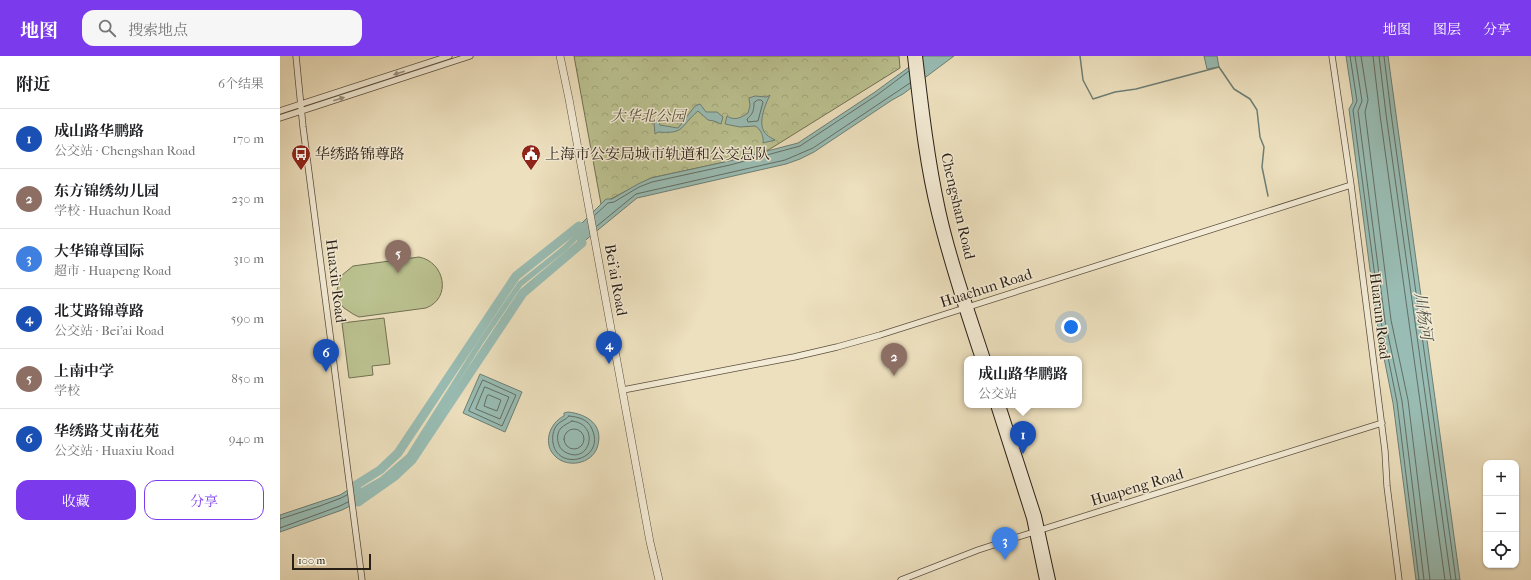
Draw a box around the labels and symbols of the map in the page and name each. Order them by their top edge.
one-way arrow [393,70,405,76]
one-way arrow [333,96,345,102]
park label: 大华北公园 [610,107,687,125]
bus stop icon: 华绣路锦尊路 [290,143,312,171]
public building icon: 上海市公安局城市轨道和公交总队 [520,143,542,171]
place label: 华绣路锦尊路 [315,145,405,163]
place label: 上海市公安局城市轨道和公交总队 [545,145,770,163]
street label: Chengshan Road [937,151,979,262]
street label: Huaxiu Road [322,238,350,325]
pin: 5 [385,240,411,273]
street label: Bei'ai Road [601,243,631,318]
street label: Huachun Road [938,264,1035,311]
street label: Huarun Road [1366,272,1394,361]
water label: 川杨河 [1411,291,1437,344]
your location [1061,317,1081,337]
pin: 4 [596,331,622,364]
pin: 6 [313,339,339,372]
pin: 2 [881,343,907,376]
pin: 1 [1010,421,1036,454]
street label: Huapeng Road [1088,464,1186,510]
pin: 3 [992,527,1018,560]
scale bar [292,552,371,571]

